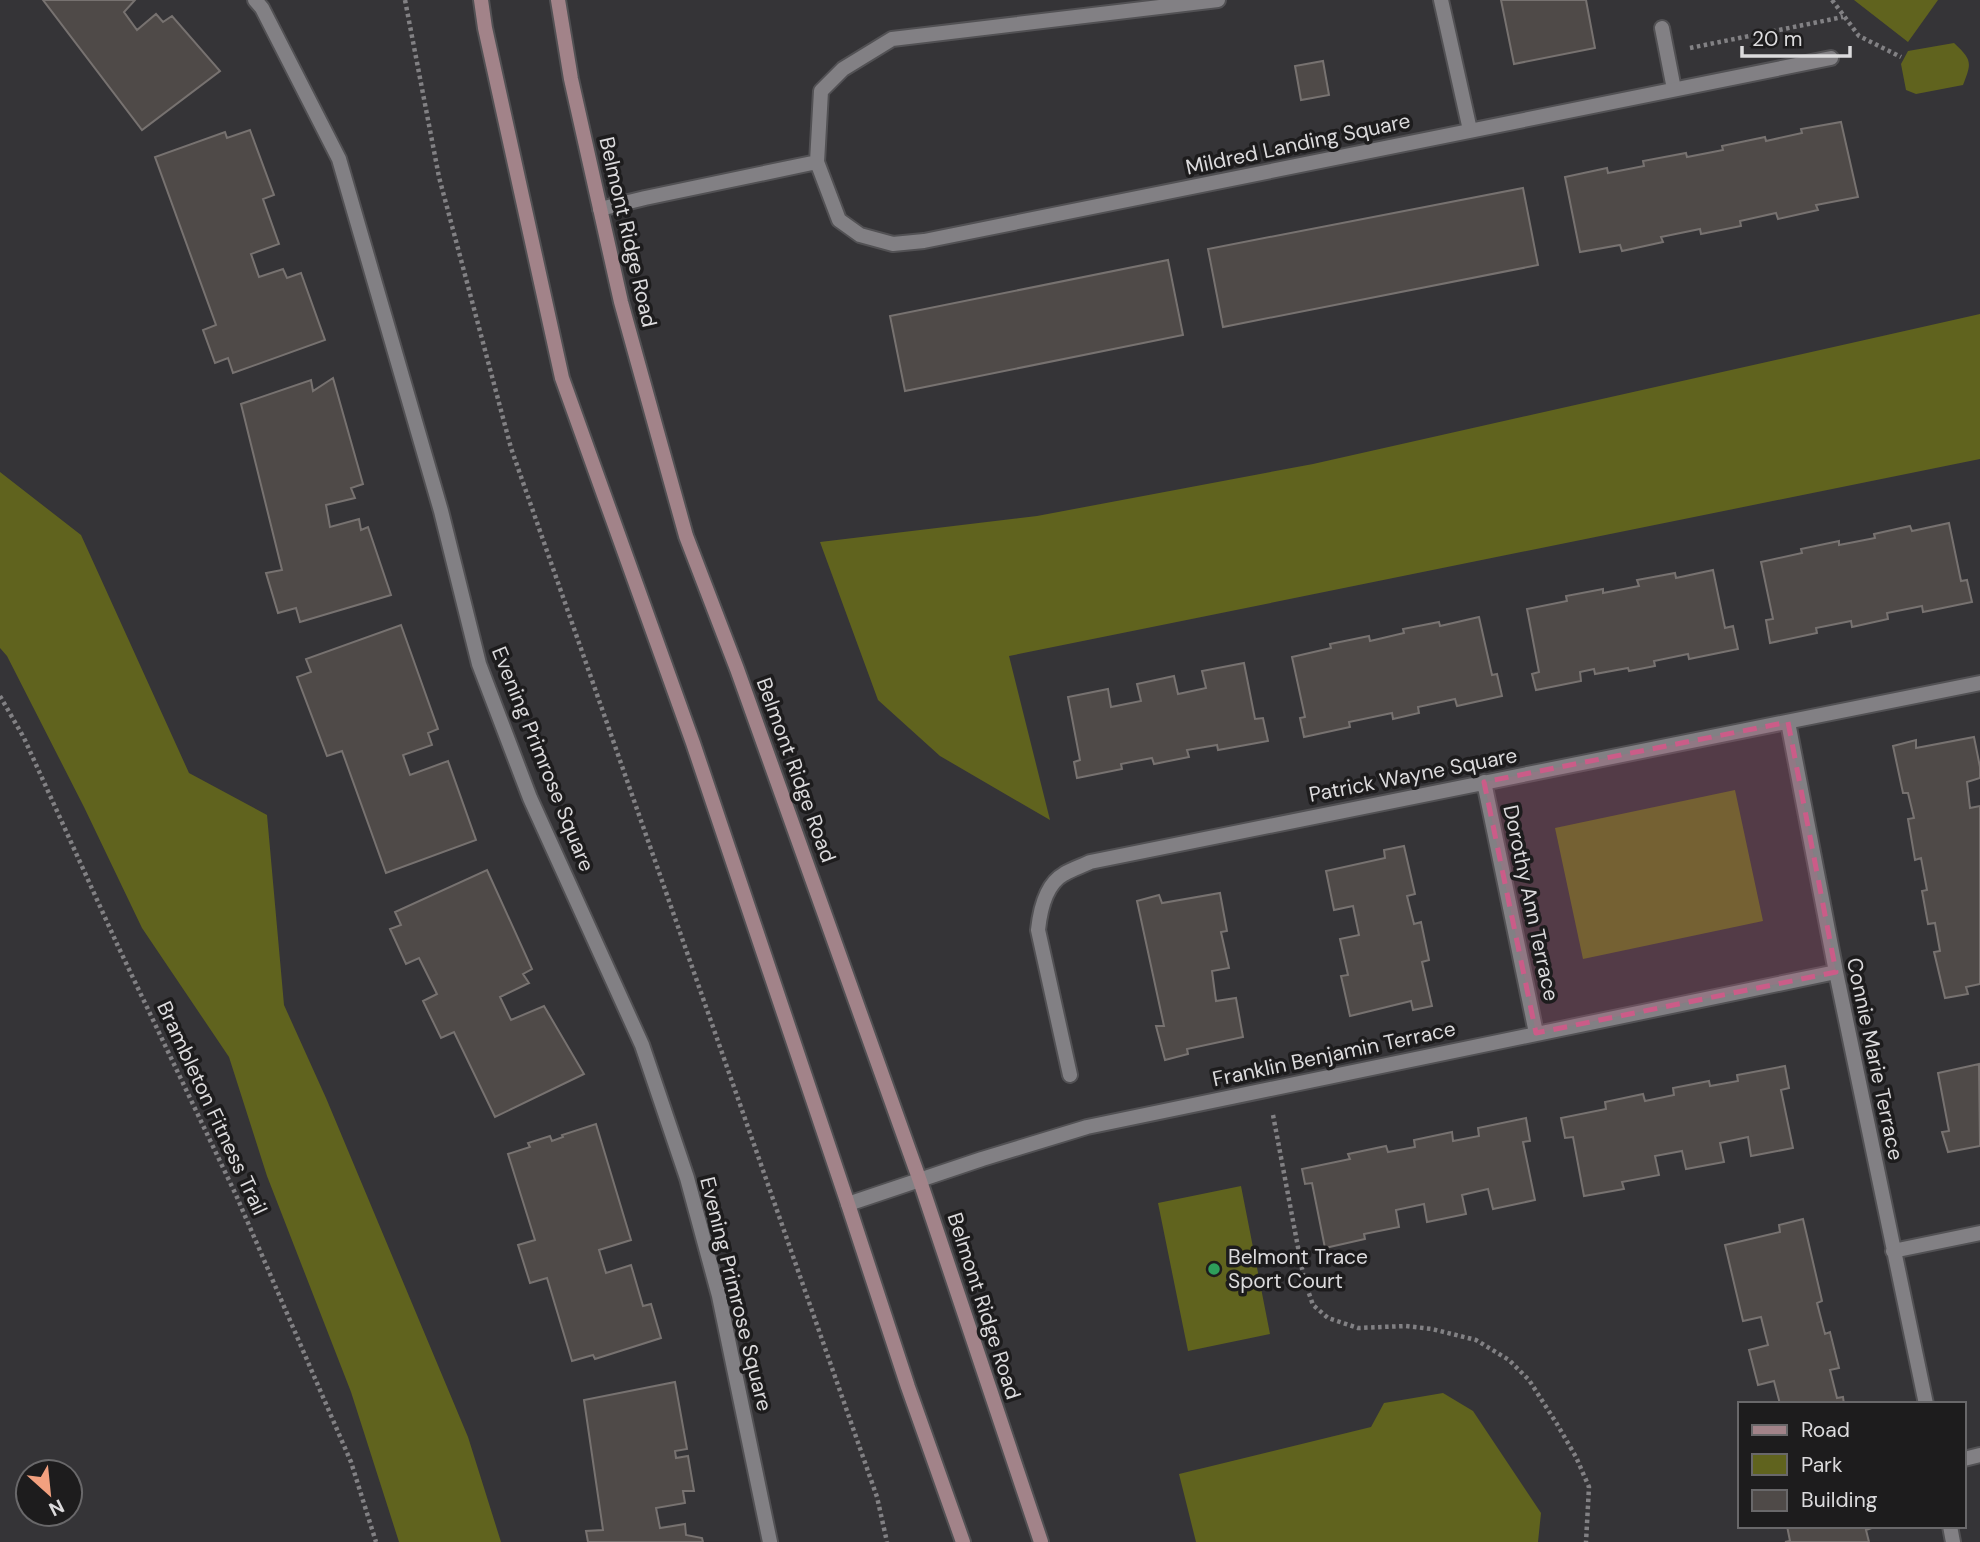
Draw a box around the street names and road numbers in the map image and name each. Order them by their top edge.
street label: Mildred Landing Square [1183,107,1413,181]
street label: Belmont Ridge Road [592,134,664,330]
street label: Evening Primrose Square [485,642,601,876]
street label: Belmont Ridge Road [750,674,842,866]
street label: Patrick Wayne Square [1306,741,1520,809]
street label: Dorothy Ann Terrace [1497,802,1565,1004]
street label: Connie Marie Terrace [1840,955,1910,1163]
street label: Brambleton Fitness Trail [150,997,274,1219]
street label: Franklin Benjamin Terrace [1210,1015,1458,1093]
street label: Evening Primrose Square [693,1174,779,1414]
street label: Belmont Ridge Road [941,1209,1027,1403]

